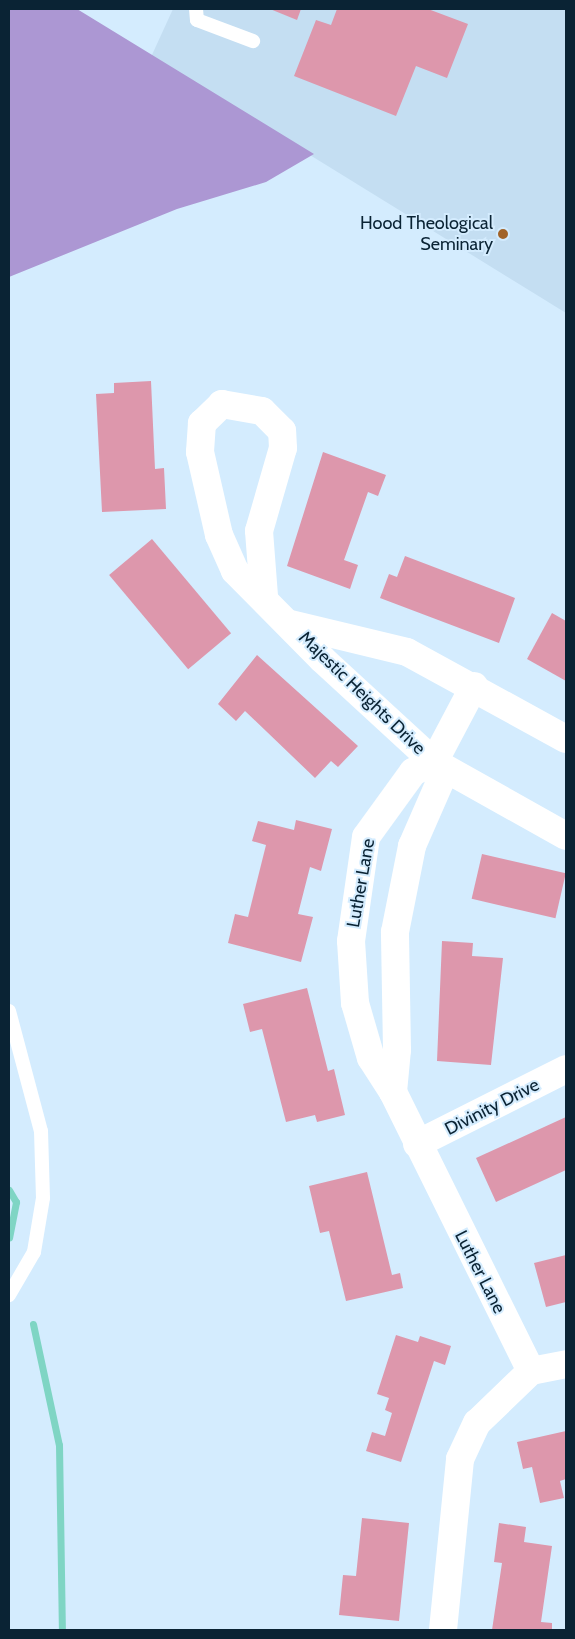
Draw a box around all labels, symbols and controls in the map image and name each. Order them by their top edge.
place label: Hood Theological Seminary [360,213,493,255]
marker: Hood Theological Seminary [497,228,509,240]
street label: Majestic Heights Drive [294,627,430,759]
street label: Luther Lane [343,837,379,929]
street label: Divinity Drive [441,1074,543,1140]
street label: Luther Lane [450,1227,510,1317]

